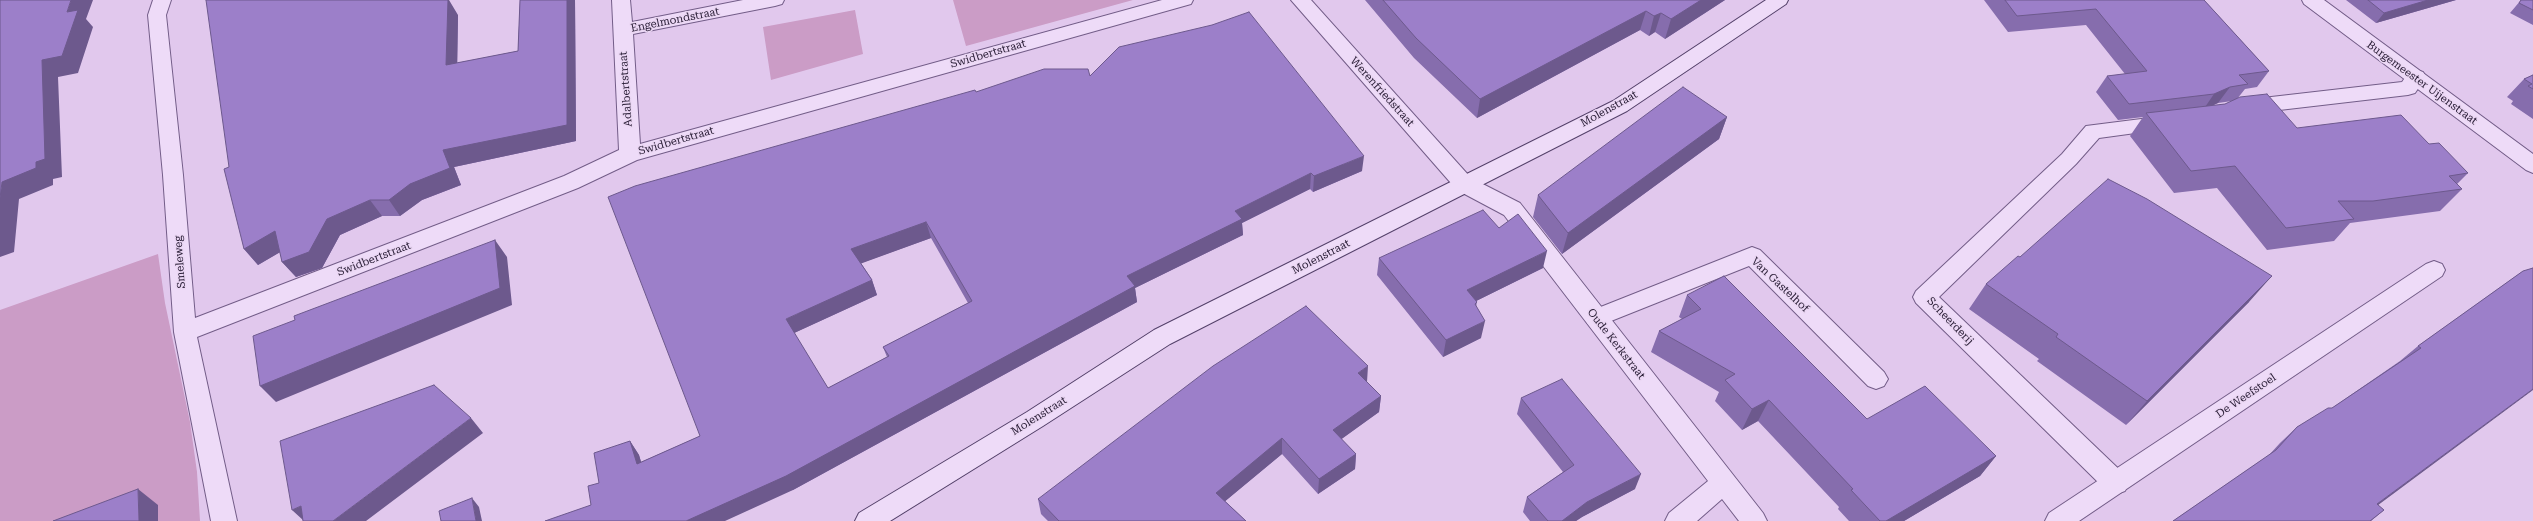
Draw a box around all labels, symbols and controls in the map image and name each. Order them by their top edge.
street label: Engelmondstraat [630,5,720,35]
street label: Swidbertstraat [949,37,1027,71]
street label: Burgemeester Uijenstraat [2364,38,2480,128]
street label: Adalbertstraat [617,51,635,127]
street label: Werenfriedstraat [1347,54,1417,130]
street label: Molenstraat [1578,88,1640,130]
street label: Swidbertstraat [637,124,715,158]
street label: Smeleweg [172,235,188,289]
street label: Molenstraat [1290,237,1352,277]
street label: Swidbertstraat [335,239,413,279]
street label: Van Gastelhof [1748,255,1812,315]
street label: Scheerderij [1924,294,1976,348]
street label: Oude Kerkstraat [1584,306,1648,382]
street label: De Weefstoel [2213,371,2279,421]
street label: Molenstraat [1009,394,1069,438]

